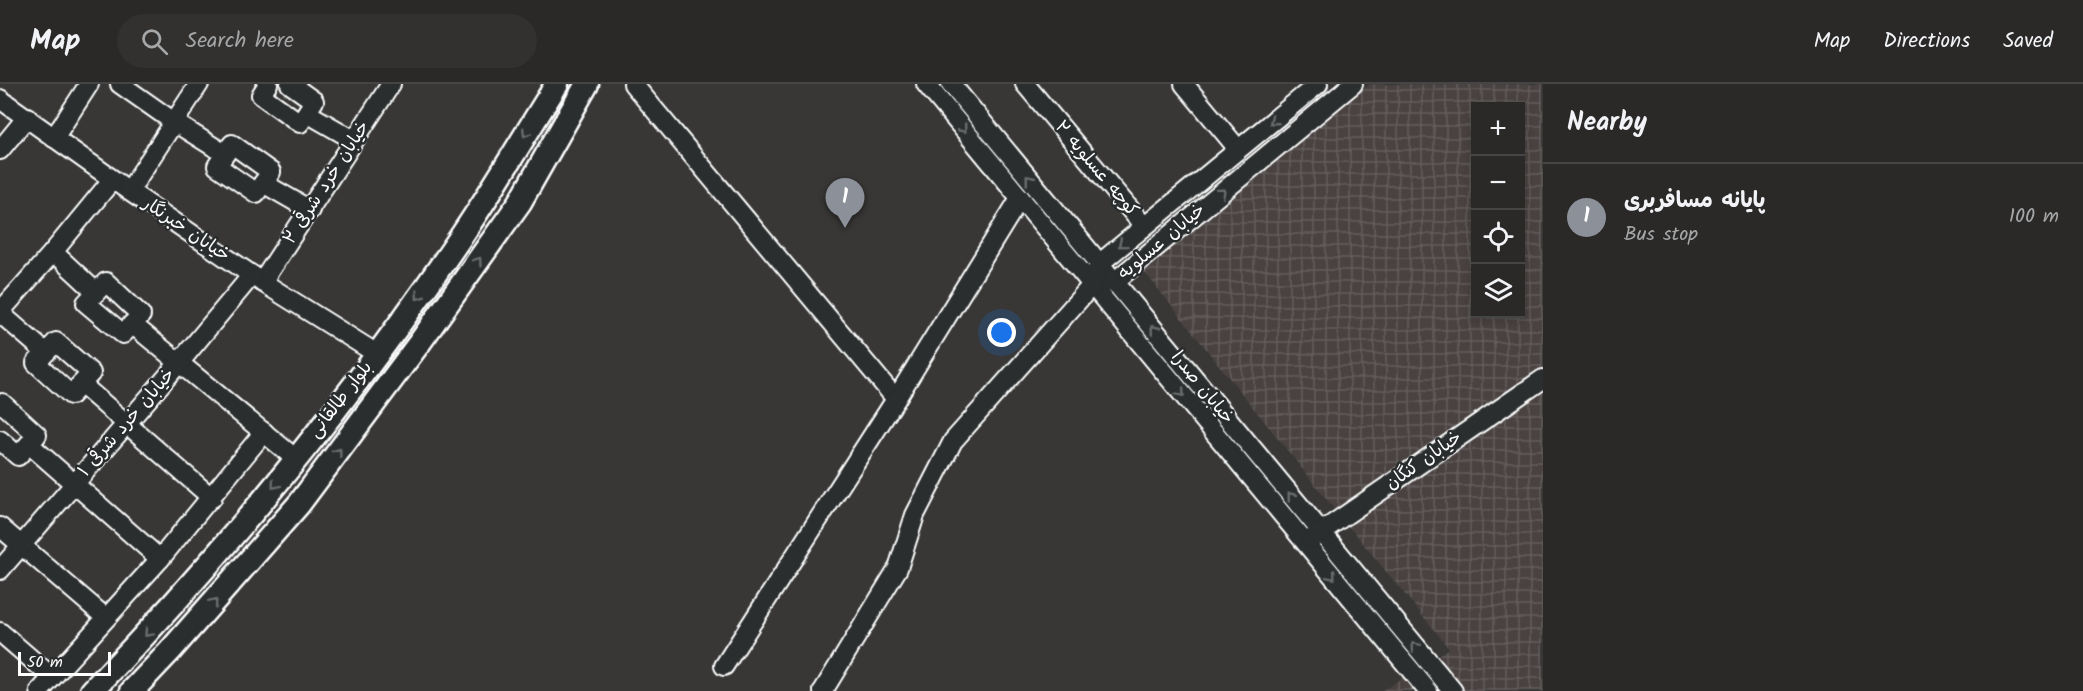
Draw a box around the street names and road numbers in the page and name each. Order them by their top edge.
street label: کوچه عسلویه ۲ [1047,114,1145,224]
street label: خیابان خرد شرقی ۲ [276,115,378,251]
street label: خیابان خبرنگار [135,189,236,270]
street label: خیابان عسلویه [1112,196,1212,288]
street label: خیابان صدرا [1163,345,1241,431]
street label: بلوار طالقانی [302,355,380,445]
street label: خیابان خرد شرقی ۱ [71,362,183,484]
street label: خیابان کنگان [1380,424,1468,498]

